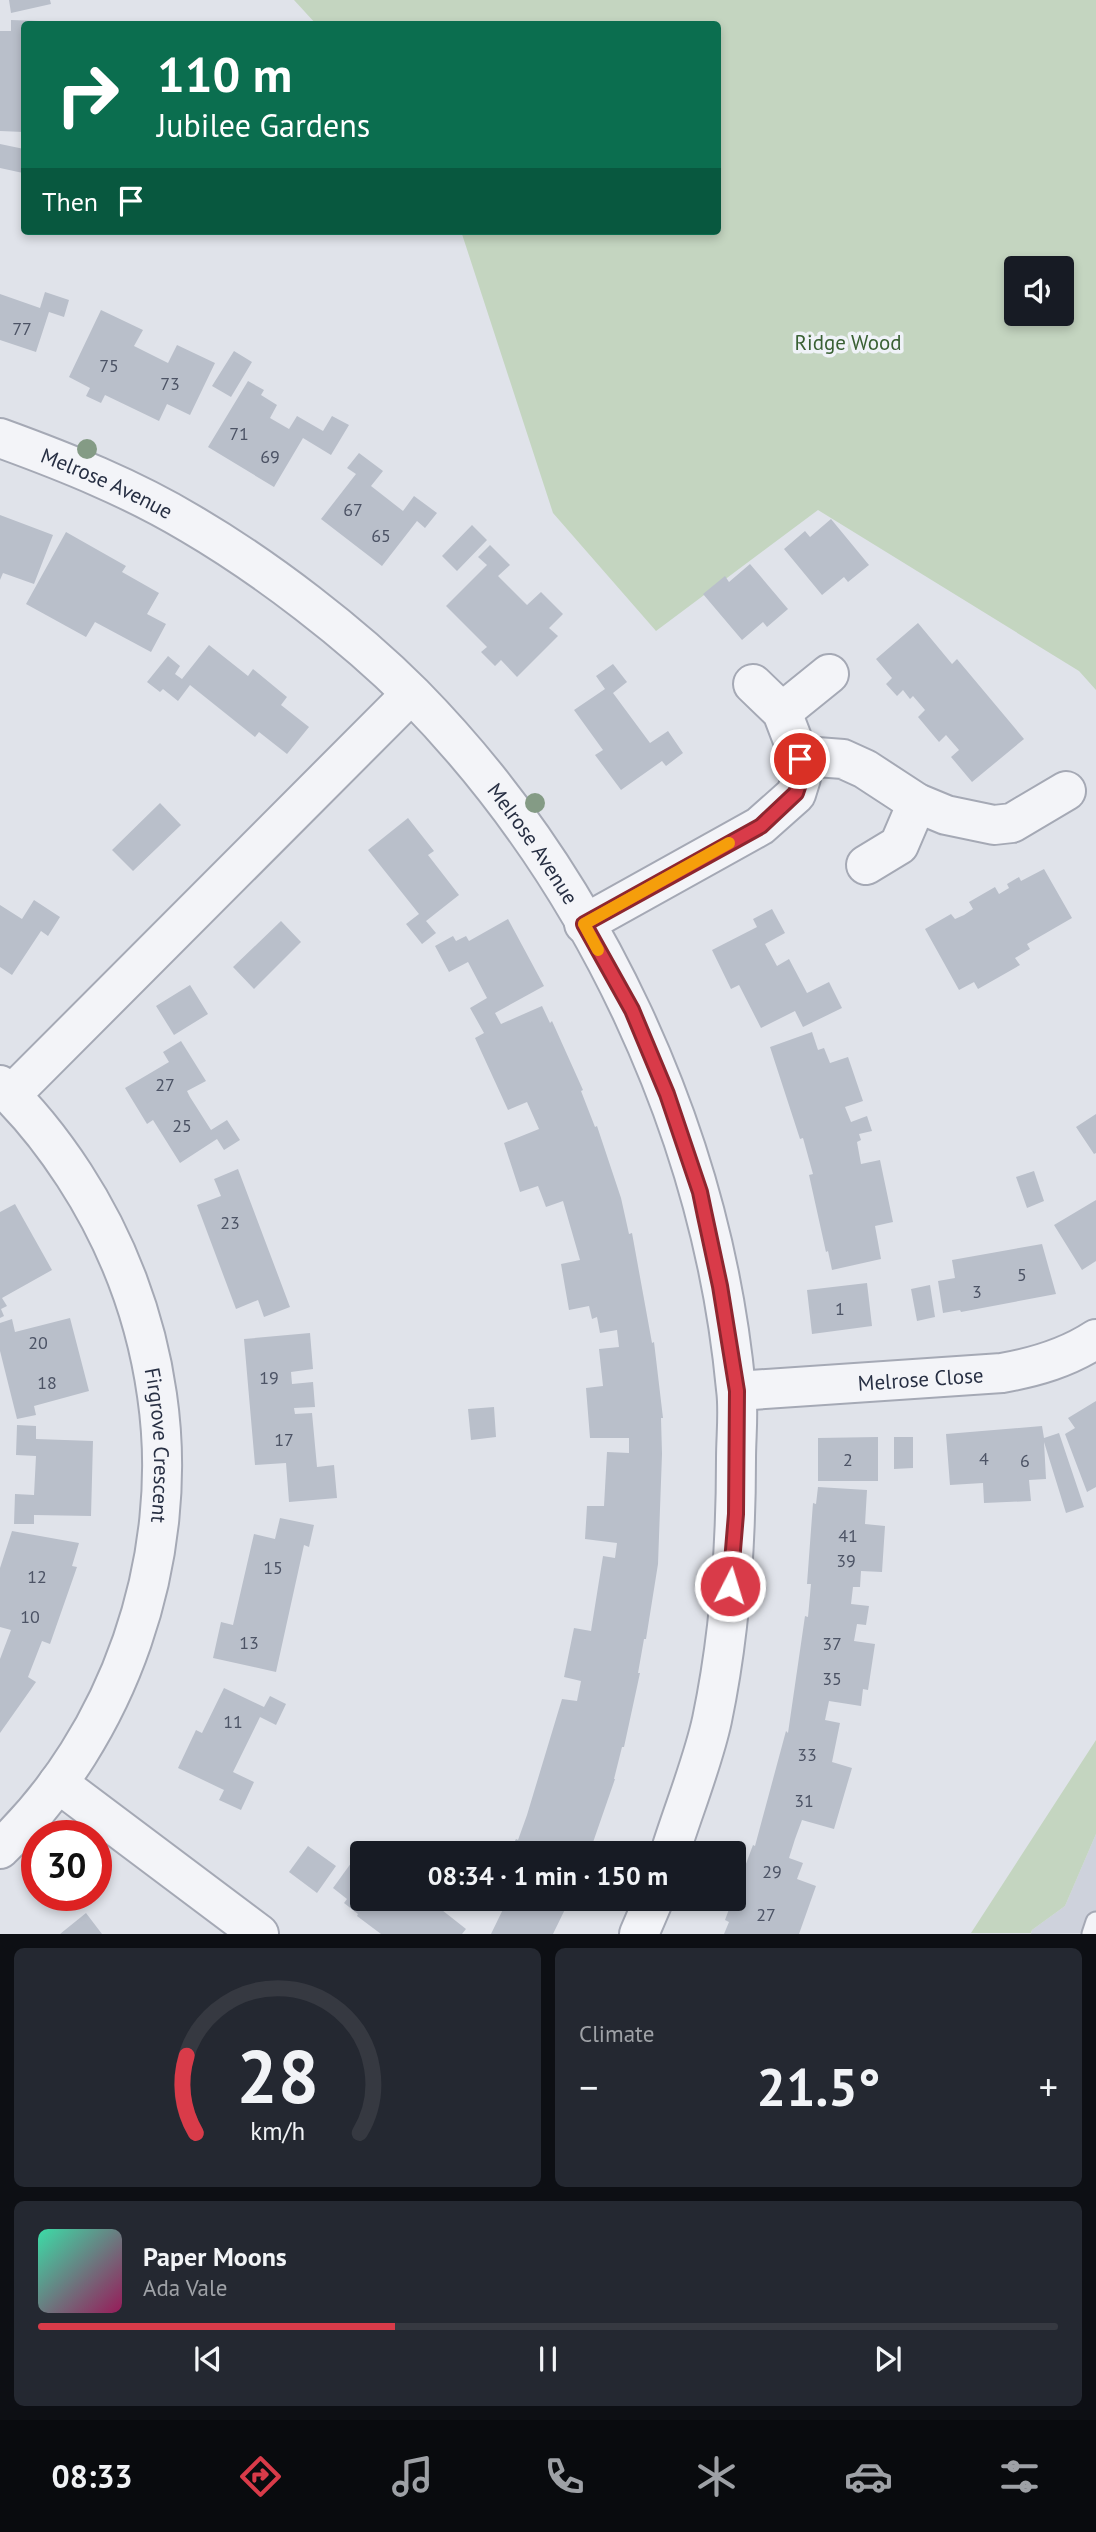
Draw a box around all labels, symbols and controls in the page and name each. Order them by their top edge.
text: 110 m [157,42,292,106]
icon: right [42,49,133,140]
text: Jubilee Gardens [157,104,370,146]
icon: arrive [112,182,150,220]
text: Then [42,185,98,218]
map controls [1004,256,1074,326]
button: sound [1004,256,1074,326]
house number: 77 [12,317,32,340]
park label: Ridge Wood [795,329,901,356]
house number: 75 [99,354,119,377]
house number: 73 [160,372,180,395]
house number: 71 [229,422,249,445]
street label: Melrose Avenue [37,441,178,524]
house number: 69 [260,445,280,468]
house number: 67 [343,498,363,521]
house number: 65 [371,524,391,547]
pin [770,729,830,789]
icon: arrive [781,740,819,778]
street label: Melrose Avenue [482,777,585,909]
house number: 27 [155,1073,175,1096]
house number: 25 [172,1114,192,1137]
house number: 23 [220,1211,240,1234]
house number: 5 [1017,1263,1027,1286]
house number: 3 [972,1280,982,1303]
house number: 1 [835,1297,845,1320]
house number: 20 [28,1331,48,1354]
street label: Melrose Close [857,1361,984,1396]
street label: Firgrove Crescent [139,1365,176,1524]
house number: 19 [259,1366,279,1389]
house number: 18 [37,1371,57,1394]
house number: 17 [274,1428,294,1451]
house number: 4 [979,1447,989,1470]
house number: 2 [843,1448,853,1471]
house number: 6 [1020,1449,1030,1472]
house number: 41 [838,1524,858,1547]
position arrow [693,1549,767,1623]
house number: 39 [836,1549,856,1572]
house number: 15 [263,1556,283,1579]
house number: 12 [27,1565,47,1588]
house number: 10 [20,1605,40,1628]
house number: 13 [239,1631,259,1654]
house number: 37 [822,1632,842,1655]
house number: 35 [822,1667,842,1690]
house number: 11 [223,1710,243,1733]
house number: 33 [797,1743,817,1766]
house number: 31 [794,1789,814,1812]
speed limit sign: 30 [21,1820,112,1911]
text: 08:34 · 1 min · 150 m [428,1859,668,1892]
house number: 29 [762,1860,782,1883]
house number: 27 [756,1903,776,1926]
text: Climate [579,2019,654,2048]
text: 28 [236,2030,319,2124]
text: 21.5° [757,2053,880,2120]
text: − [579,2062,598,2111]
text: + [1039,2062,1058,2111]
text: km/h [250,2115,305,2147]
text: Paper Moons [143,2240,287,2273]
text: Ada Vale [143,2273,227,2302]
icon: previous [189,2340,227,2378]
icon: pause [529,2340,567,2378]
icon: next [869,2340,907,2378]
icon: directions [236,2452,285,2501]
icon: music [388,2452,437,2501]
icon: phone [540,2452,589,2501]
icon: climate [692,2452,741,2501]
icon: car [844,2452,893,2501]
icon: filters [995,2452,1044,2501]
text: 08:33 [51,2455,133,2497]

